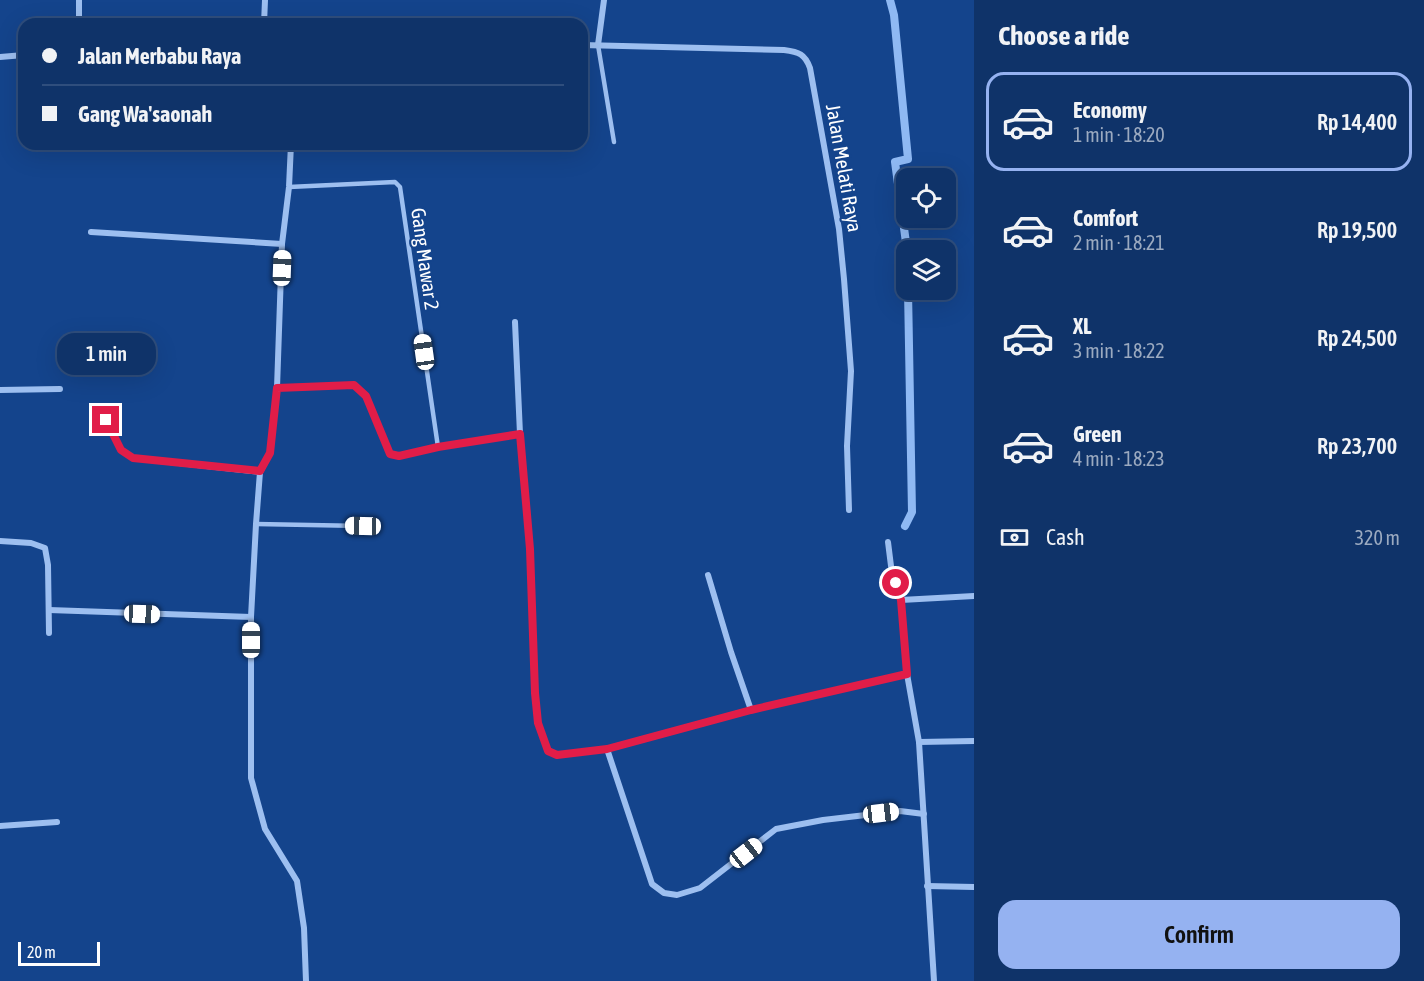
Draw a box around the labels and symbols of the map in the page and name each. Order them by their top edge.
street label: Jalan Melati Raya [822,102,867,234]
street label: Gang Mawar 2 [407,206,444,311]
car [272,250,292,286]
callout: 1 min [57,333,156,375]
car [413,333,435,371]
route end [92,406,119,433]
car [345,517,381,535]
route start [882,569,909,596]
car [124,604,160,624]
car [242,622,260,658]
car [862,802,900,824]
car [726,835,766,871]
scale bar [18,939,100,966]

